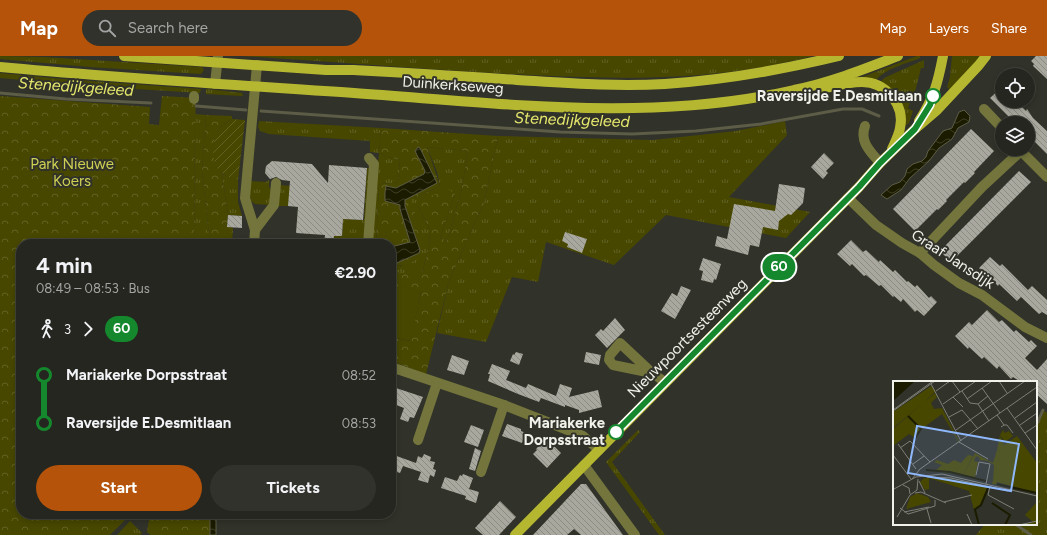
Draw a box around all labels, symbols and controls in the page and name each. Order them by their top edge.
search box [82,10,362,46]
text: Map [20,17,58,40]
icon: search [96,17,118,39]
text: Search here [128,19,208,37]
text: Map [879,20,907,37]
text: Layers [929,20,969,37]
text: Share [991,20,1027,37]
map controls [995,68,1035,156]
button: locate [995,68,1035,108]
street label: Duinkerkseweg [402,72,504,98]
water label: Stenedijkgeleed [18,73,135,100]
place label: Raversijde E.Desmitlaan [757,87,922,105]
marker: Raversijde E.Desmitlaan [925,88,941,104]
water label: Stenedijkgeleed [514,108,631,131]
button: layers [995,116,1035,156]
park label: Park Nieuwe Koers [30,155,114,190]
street label: Graaf Jansdijk [908,225,998,293]
text: 4 min [36,252,93,279]
line badge: 60 [761,254,797,280]
text: 60 [770,258,788,275]
text: €2.90 [335,264,376,282]
street label: Nieuwpoortsesteenweg [624,275,750,401]
text: 08:49 – 08:53 · Bus [36,281,150,296]
icon: walk [36,318,58,340]
icon: forward [77,318,99,340]
text: 60 [113,320,130,337]
text: 3 [64,322,71,337]
text: Mariakerke Dorpsstraat [66,366,227,384]
text: 08:52 [342,368,376,383]
inset map [893,381,1037,525]
text: Raversijde E.Desmitlaan [66,414,231,432]
place label: Mariakerke Dorpsstraat [523,414,606,449]
text: 08:53 [342,416,376,431]
marker: Mariakerke Dorpsstraat [608,424,624,440]
button: Start [36,465,202,511]
button: Tickets [210,465,376,511]

